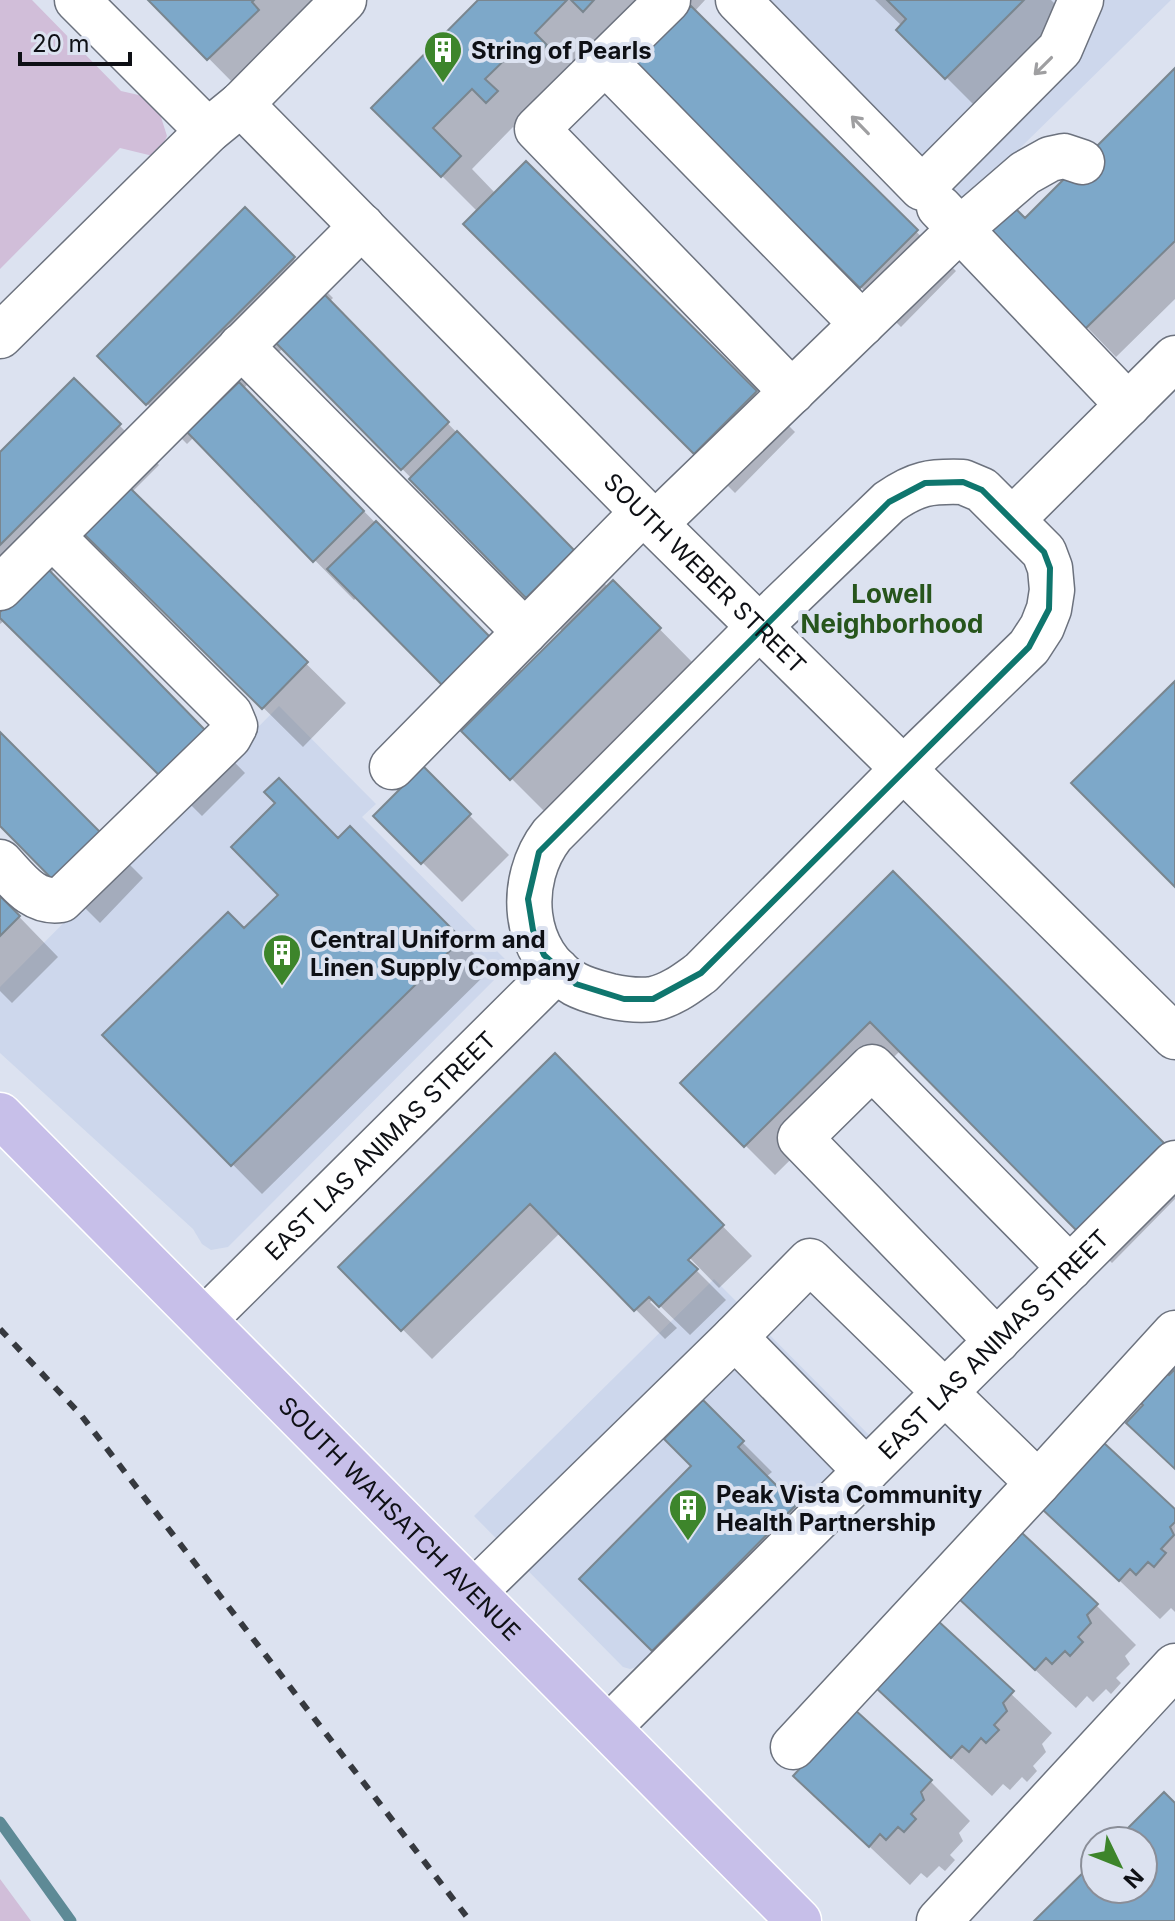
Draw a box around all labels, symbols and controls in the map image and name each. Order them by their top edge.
scale bar [20,16,130,66]
text: 20 m [32,29,90,58]
building icon: String of Pearls [422,29,464,84]
place label: String of Pearls [471,36,652,65]
one-way arrow [1034,56,1053,75]
one-way arrow [851,115,870,135]
street label: SOUTH WEBER STREET [598,467,812,679]
district label: Lowell Neighborhood [801,578,983,639]
place label: Central Uniform and Linen Supply Company [310,925,581,982]
building icon: Central Uniform and Linen Supply Company [261,932,303,987]
street label: EAST LAS ANIMAS STREET [259,1025,502,1266]
street label: EAST LAS ANIMAS STREET [872,1223,1115,1465]
street label: SOUTH WAHSATCH AVENUE [273,1390,527,1646]
place label: Peak Vista Community Health Partnership [716,1480,983,1537]
building icon: Peak Vista Community Health Partnership [667,1487,709,1542]
north arrow [1079,1825,1159,1905]
text: N [1118,1864,1149,1894]

